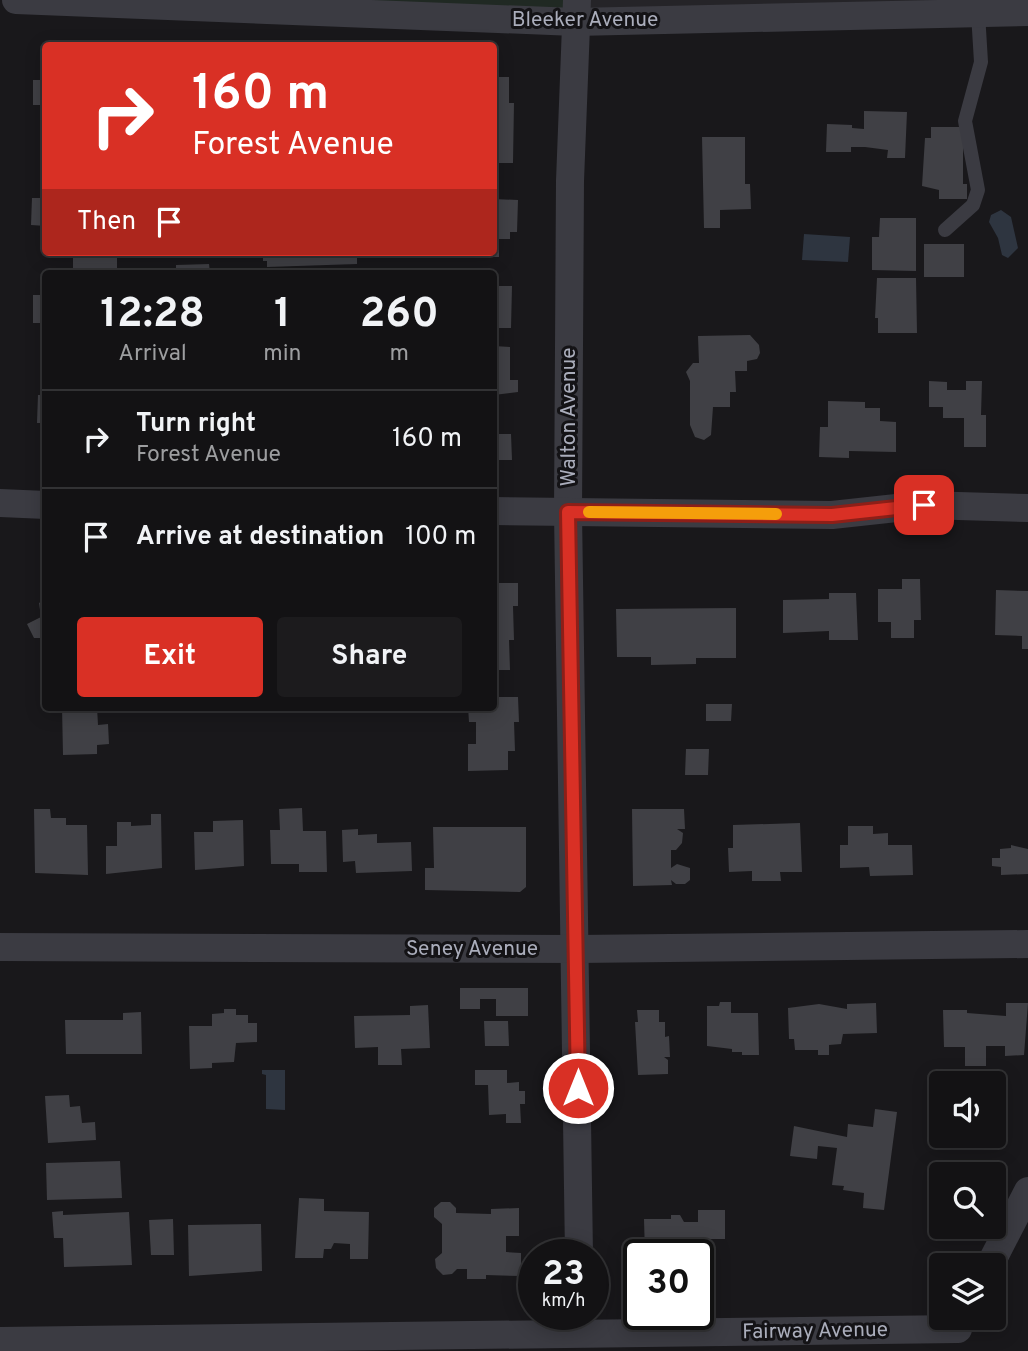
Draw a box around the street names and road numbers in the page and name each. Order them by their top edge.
street label: Bleeker Avenue [512,7,658,34]
street label: Walton Avenue [556,347,583,487]
street label: Seney Avenue [406,936,538,963]
street label: Fairway Avenue [742,1317,888,1346]

